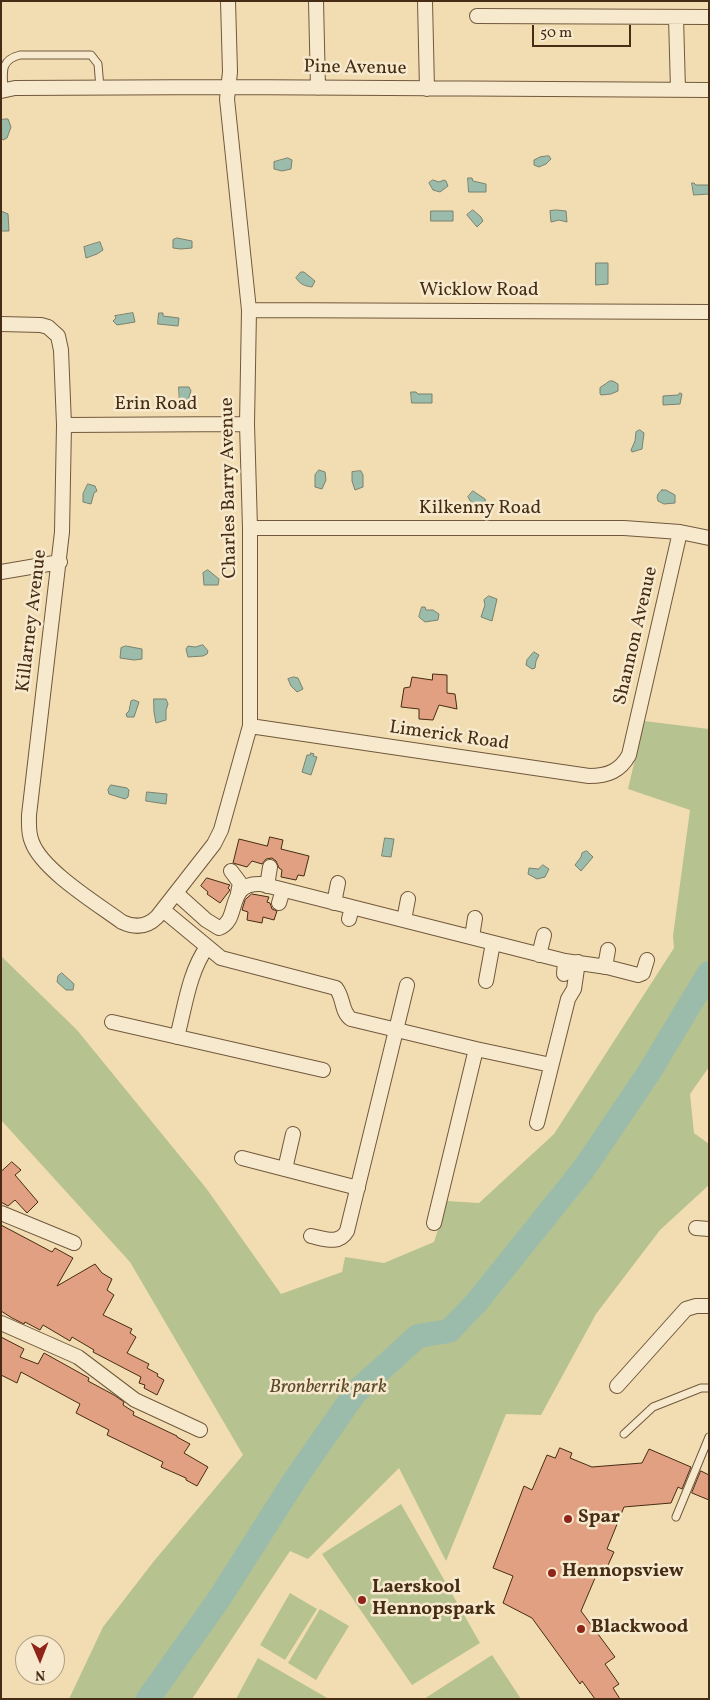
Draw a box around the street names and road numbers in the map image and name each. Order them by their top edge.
street label: Pine Avenue [303,57,407,81]
street label: Wicklow Road [419,281,539,303]
street label: Erin Road [114,395,198,417]
street label: Charles Barry Avenue [217,397,243,579]
street label: Kilkenny Road [419,499,541,521]
street label: Killarney Avenue [13,548,53,694]
street label: Shannon Avenue [610,565,664,707]
street label: Limerick Road [388,717,510,757]

